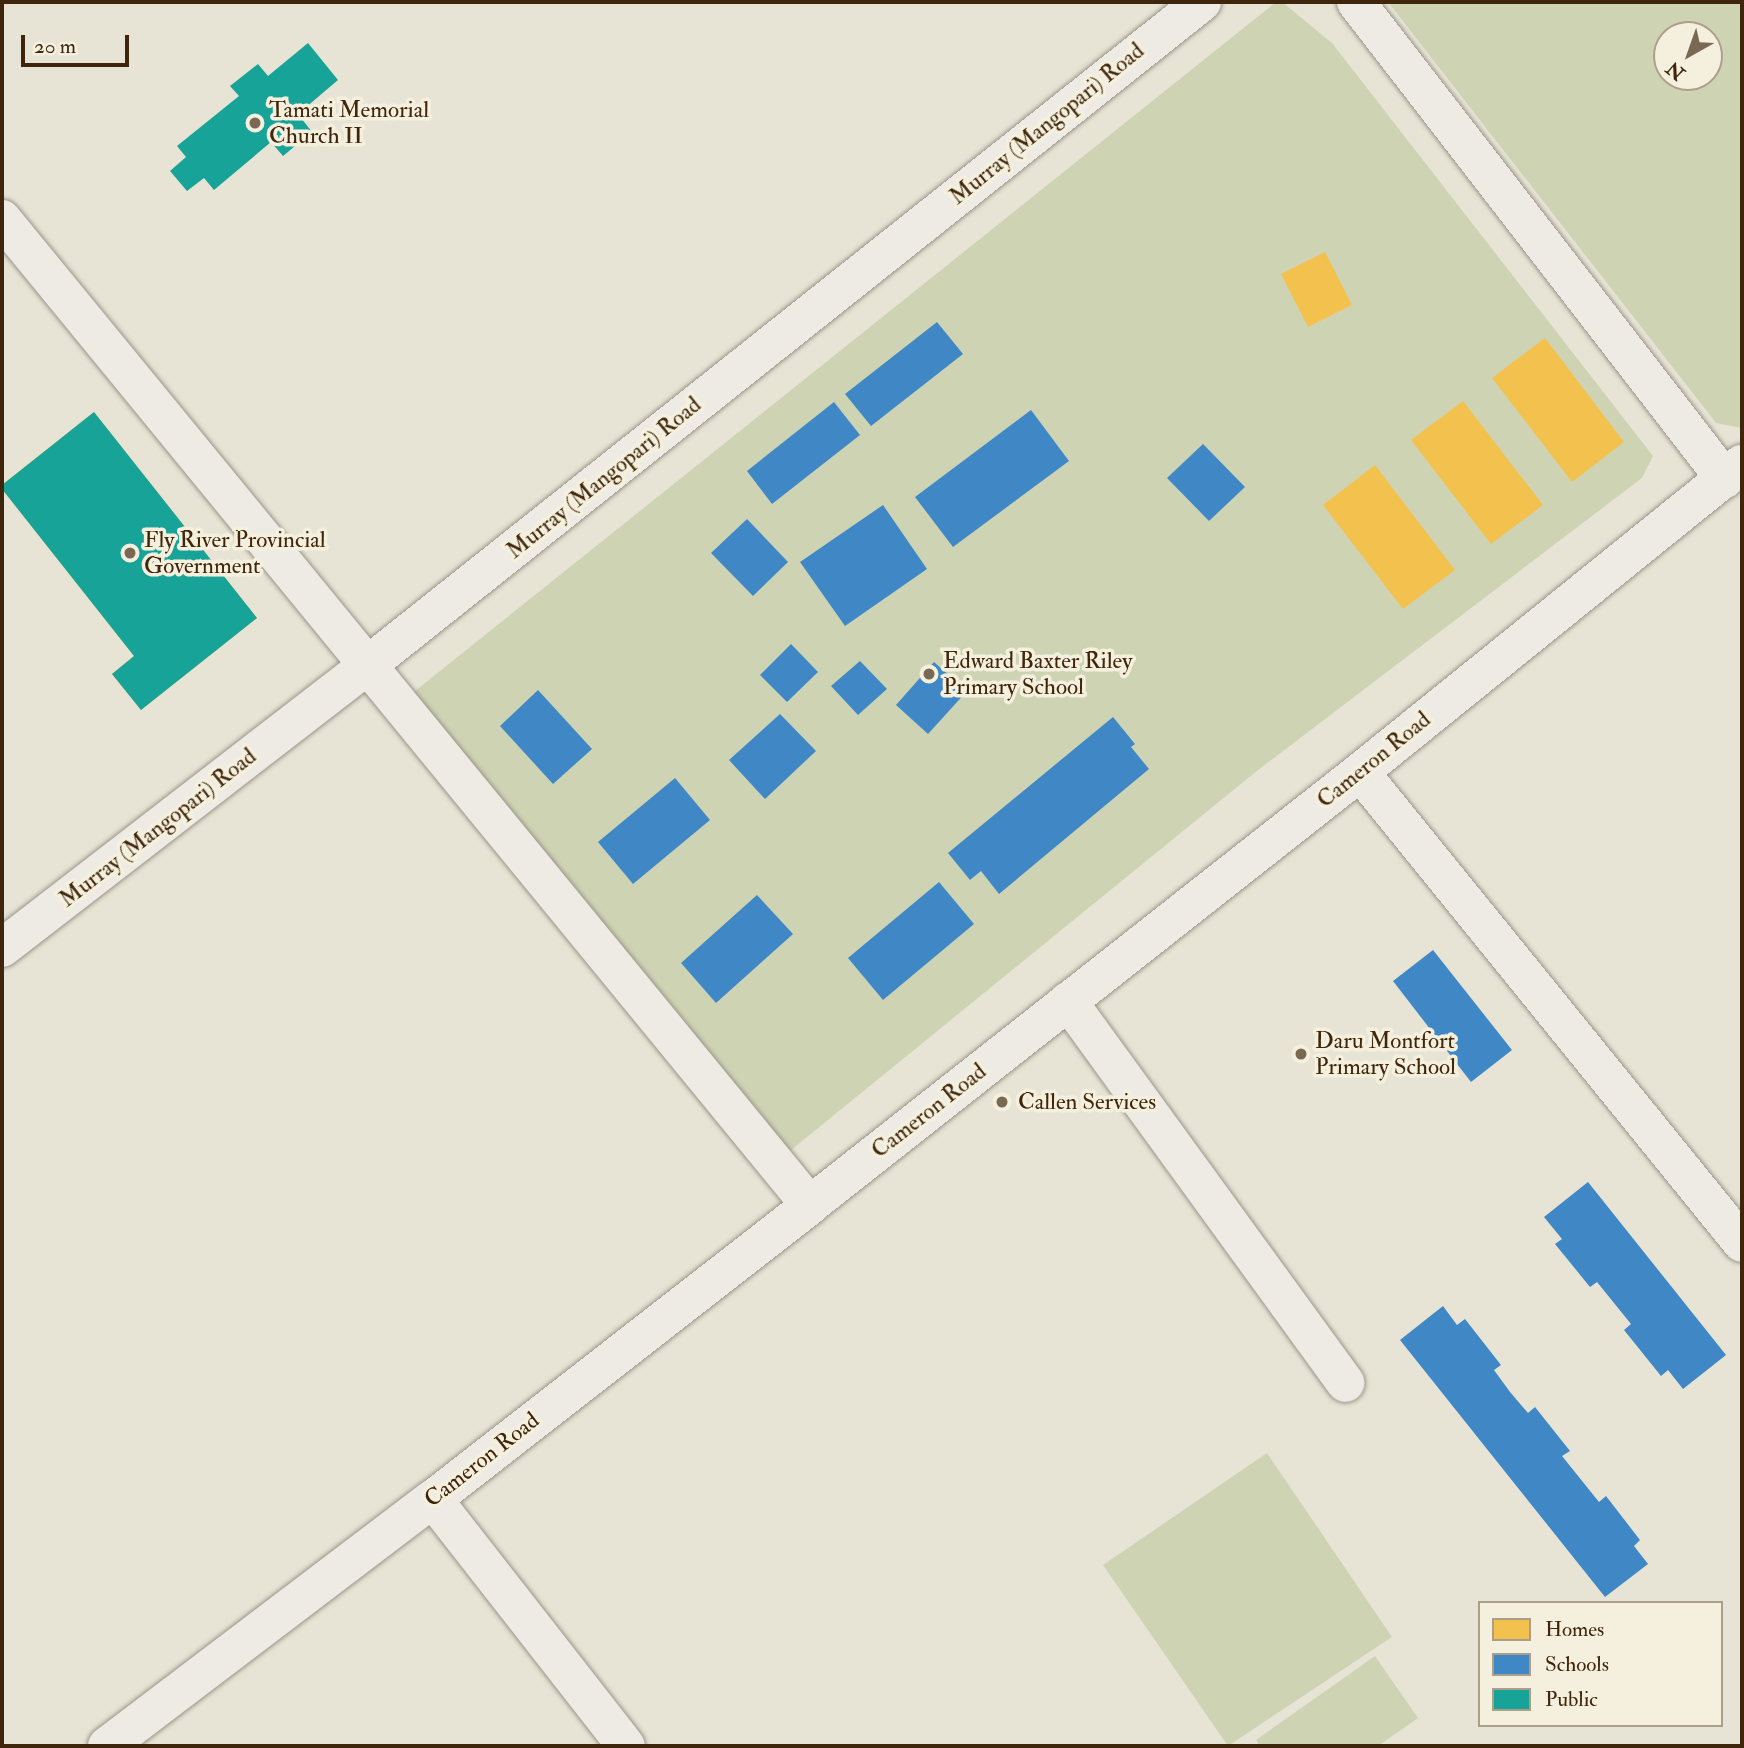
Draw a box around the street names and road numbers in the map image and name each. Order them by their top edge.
street label: Murray (Mangopari) Road [944,37,1150,211]
street label: Murray (Mangopari) Road [501,391,707,565]
street label: Cameron Road [1312,706,1436,814]
street label: Murray (Mangopari) Road [54,743,262,913]
street label: Cameron Road [866,1058,992,1164]
street label: Cameron Road [419,1407,545,1513]

